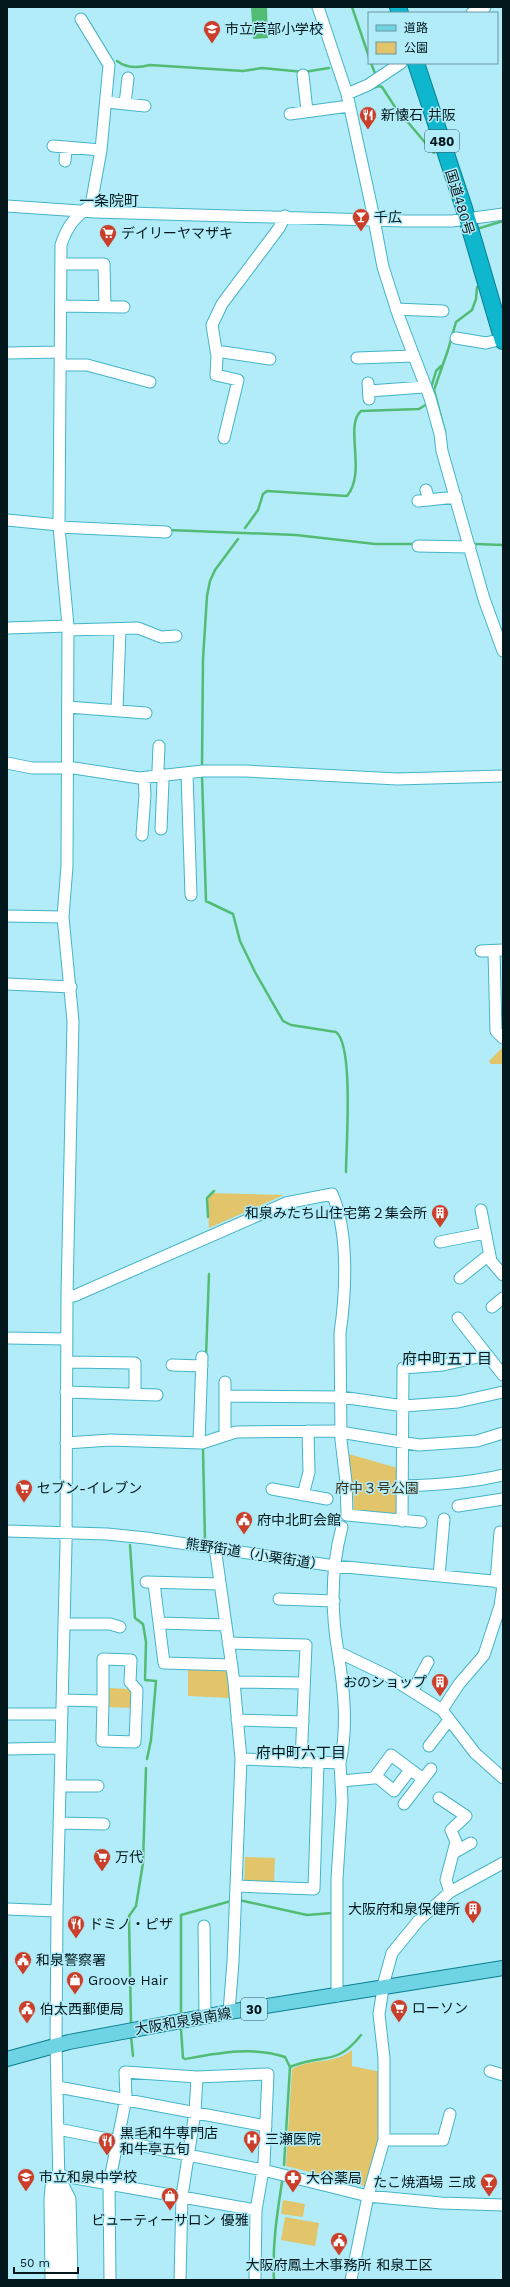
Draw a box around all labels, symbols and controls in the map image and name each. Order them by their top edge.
legend [368,12,498,64]
school or university icon: 市立芦部小学校 [202,19,222,44]
place label: 市立芦部小学校 [225,21,323,37]
text: 道路 [404,21,428,35]
text: 公園 [404,41,428,55]
restaurant icon: 新懐石 井阪 [358,105,378,130]
place label: 新懐石 井阪 [381,107,456,123]
road number: 480 [425,130,459,152]
street label: 国道480号 [442,167,478,237]
district label: 一条院町 [79,192,139,210]
bar icon: 千広 [351,207,371,232]
place label: 千広 [374,209,402,225]
supermarket icon: デイリーヤマザキ [98,223,118,248]
place label: デイリーヤマザキ [121,225,233,241]
building icon: 和泉みたち山住宅第２集会所 [430,1203,450,1228]
place label: 和泉みたち山住宅第２集会所 [245,1205,427,1221]
district label: 府中町五丁目 [402,1350,492,1368]
supermarket icon: セブン-イレブン [14,1478,34,1503]
place label: セブン-イレブン [37,1480,142,1496]
park label: 府中３号公園 [335,1480,419,1496]
public building icon: 府中北町会館 [234,1510,254,1535]
place label: 府中北町会館 [257,1512,341,1528]
street label: 熊野街道（小栗街道） [185,1535,325,1573]
building icon: おのショップ [430,1672,450,1697]
place label: おのショップ [343,1674,427,1690]
district label: 府中町六丁目 [256,1744,346,1762]
supermarket icon: 万代 [92,1847,112,1872]
place label: 万代 [115,1849,143,1865]
building icon: 大阪府和泉保健所 [463,1899,483,1924]
place label: 大阪府和泉保健所 [348,1901,460,1917]
restaurant icon: ドミノ・ピザ [66,1914,86,1939]
place label: ドミノ・ピザ [89,1916,173,1932]
public building icon: 和泉警察署 [13,1950,33,1975]
place label: 和泉警察署 [36,1952,106,1968]
shop icon: Groove Hair [65,1970,85,1995]
place label: Groove Hair [88,1972,168,1988]
road number: 30 [241,1998,267,2020]
supermarket icon: ローソン [389,1998,409,2023]
public building icon: 伯太西郵便局 [17,1999,37,2024]
place label: ローソン [412,2000,468,2016]
place label: 伯太西郵便局 [40,2001,124,2017]
street label: 大阪和泉泉南線 [133,2005,233,2037]
place label: 黒毛和牛専門店 和牛亭五旬 [120,2125,218,2157]
hospital icon: 三瀬医院 [242,2129,262,2154]
restaurant icon: 黒毛和牛専門店 和牛亭五旬 [97,2131,117,2156]
place label: 三瀬医院 [265,2131,321,2147]
school or university icon: 市立和泉中学校 [16,2167,36,2192]
pharmacy icon: 大谷薬局 [283,2168,303,2193]
place label: 市立和泉中学校 [39,2169,137,2185]
place label: 大谷薬局 [306,2170,362,2186]
bar icon: たこ焼酒場 三成 [479,2172,499,2197]
place label: たこ焼酒場 三成 [373,2174,476,2190]
shop icon: ビューティーサロン 優雅 [160,2186,180,2211]
place label: ビューティーサロン 優雅 [91,2212,249,2228]
public building icon: 大阪府鳳土木事務所 和泉工区 [329,2231,349,2256]
scale bar [14,2249,78,2275]
text: 50 m [20,2256,50,2270]
place label: 大阪府鳳土木事務所 和泉工区 [246,2257,432,2273]

